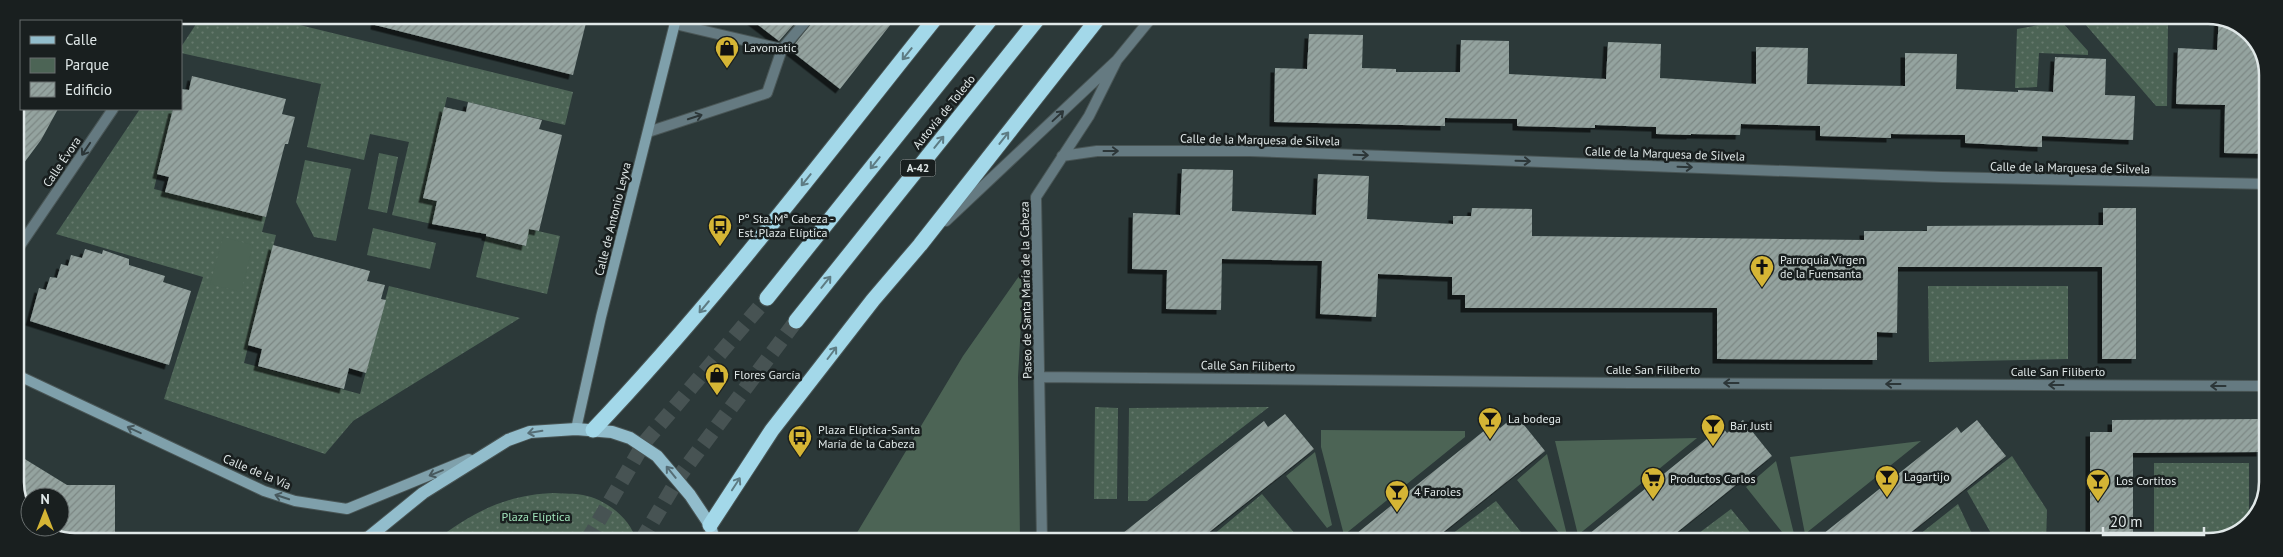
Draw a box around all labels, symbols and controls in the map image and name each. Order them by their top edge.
legend [20,20,182,110]
text: Calle [65,30,97,49]
shop icon: Lavomatic [714,35,740,69]
place label: Lavomatic [744,40,797,55]
one-way arrow [902,47,913,60]
text: Parque [65,55,109,74]
street label: Autovía de Toledo [909,71,978,152]
text: Edificio [65,80,112,99]
one-way arrow [1051,110,1064,122]
one-way arrow [686,111,702,121]
street label: Calle de la Marquesa de Silvela [1180,131,1340,148]
one-way arrow [999,132,1010,145]
street label: Calle Évora [39,134,84,190]
one-way arrow [933,136,944,149]
one-way arrow [81,142,91,156]
street label: Calle de la Marquesa de Silvela [1585,143,1745,164]
one-way arrow [1102,146,1118,156]
one-way arrow [1352,151,1368,160]
one-way arrow [869,156,880,169]
one-way arrow [1515,157,1531,166]
street label: Calle de la Marquesa de Silvela [1990,159,2150,176]
road number: A-42 [900,160,936,177]
street label: Calle de Antonio Leyva [591,161,634,277]
one-way arrow [1677,163,1693,172]
one-way arrow [800,174,811,187]
street label: Paseo de Santa María de la Cabeza [1016,201,1035,379]
place label: Pº Sta. Mª Cabeza - Est. Plaza Elíptica [738,211,834,240]
bus stop icon: Pº Sta. Mª Cabeza - Est. Plaza Elíptica [707,213,733,247]
place label: Parroquia Virgen de la Fuensanta [1780,252,1865,281]
church icon: Parroquia Virgen de la Fuensanta [1749,254,1775,288]
one-way arrow [821,276,832,289]
one-way arrow [698,300,709,313]
one-way arrow [827,346,837,360]
street label: Calle San Filiberto [1201,357,1295,374]
shop icon: Flores García [704,362,730,396]
street label: Calle San Filiberto [1606,362,1700,377]
street label: Calle San Filiberto [2011,364,2105,379]
place label: Flores García [734,367,801,382]
one-way arrow [1723,378,1740,388]
one-way arrow [1886,379,1902,389]
one-way arrow [2048,380,2064,390]
one-way arrow [2211,381,2227,391]
bar icon: La bodega [1477,406,1503,440]
place label: La bodega [1508,411,1561,426]
bar icon: Bar Justi [1700,413,1726,447]
place label: Bar Justi [1730,418,1773,433]
place label: Plaza Elíptica-Santa María de la Cabeza [818,422,920,451]
bus stop icon: Plaza Elíptica-Santa María de la Cabeza [787,424,813,458]
one-way arrow [127,425,142,434]
one-way arrow [527,427,543,437]
street label: Calle de la Vía [221,450,293,493]
bar icon: Lagartijo [1874,464,1900,498]
one-way arrow [665,465,676,478]
supermarket icon: Productos Carlos [1640,466,1666,500]
one-way arrow [429,468,444,478]
bar icon: Los Cortitos [2085,468,2111,502]
place label: Lagartijo [1904,469,1950,484]
place label: Productos Carlos [1670,471,1755,486]
place label: Los Cortitos [2116,473,2176,488]
one-way arrow [731,478,741,492]
bar icon: 4 Faroles [1384,479,1410,513]
place label: 4 Faroles [1414,484,1461,499]
north arrow [20,487,70,537]
text: N [40,490,50,508]
one-way arrow [275,492,290,501]
scale bar [2103,504,2204,536]
park label: Plaza Elíptica [502,509,571,524]
text: 20 m [2110,512,2143,531]

